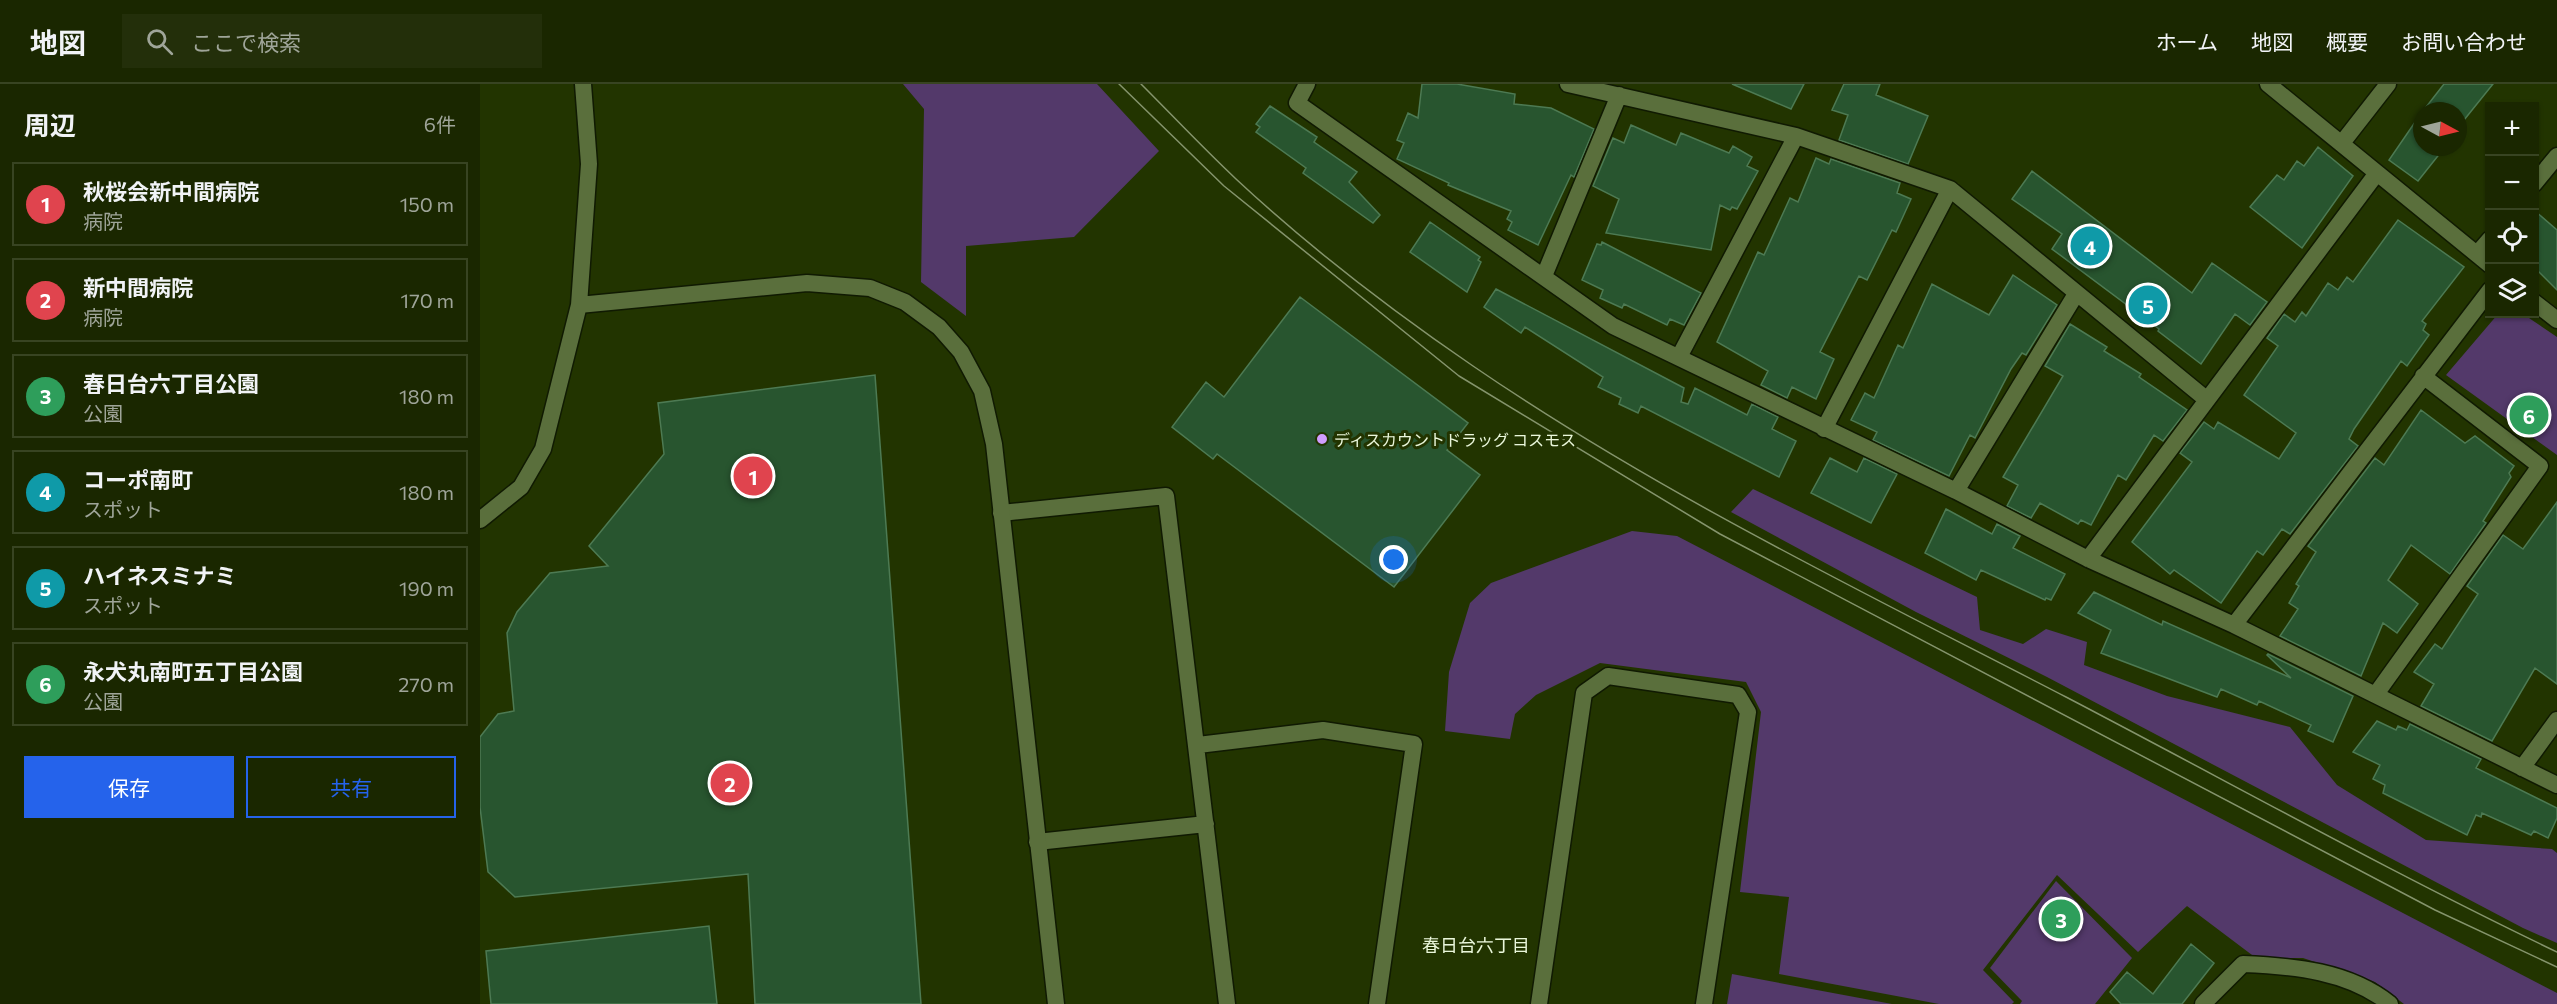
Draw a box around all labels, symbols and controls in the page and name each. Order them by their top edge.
search box [122,14,542,68]
text: 地図 [30,25,86,59]
icon: search [143,25,176,58]
text: ここで検索 [191,29,301,56]
text: ホーム [2156,29,2218,54]
text: 地図 [2251,29,2293,54]
text: 概要 [2326,29,2368,54]
text: お問い合わせ [2401,29,2527,54]
north arrow [2413,102,2467,156]
map controls [2485,102,2539,318]
button: + [2485,102,2539,156]
text: 周辺 [24,109,76,140]
text: 6件 [424,112,456,136]
button: − [2485,156,2539,210]
text: 秋桜会新中間病院 [83,178,259,205]
text: 1 [41,192,50,216]
text: 150 m [400,192,454,216]
text: 病院 [83,209,123,233]
button: locate [2485,210,2539,264]
pin: 4 [2070,224,2110,268]
button: layers [2485,264,2539,318]
text: 新中間病院 [83,274,193,301]
pin: 5 [2128,282,2168,328]
text: 2 [40,288,51,312]
text: 170 m [401,288,454,312]
text: 病院 [83,305,123,329]
text: 春日台六丁目公園 [83,370,259,397]
text: 3 [40,384,51,408]
text: 180 m [399,384,454,408]
pin: 6 [2510,392,2548,438]
text: 公園 [83,401,123,425]
place label: ディスカウントドラッグ コスモス [1334,430,1576,449]
marker: ディスカウントドラッグ コスモス [1315,432,1329,446]
pin: 1 [734,454,772,498]
text: コーポ南町 [83,466,193,493]
text: 4 [39,480,52,504]
text: 180 m [399,480,454,504]
text: スポット [83,497,163,521]
your location [1379,545,1408,574]
text: ハイネスミナミ [83,562,237,589]
text: 5 [40,576,51,600]
text: 190 m [399,576,454,600]
text: スポット [83,593,163,617]
text: 永犬丸南町五丁目公園 [83,658,303,685]
text: 6 [39,672,52,696]
text: 270 m [398,672,454,696]
text: 公園 [83,689,123,713]
button: 保存 [24,756,234,818]
button: 共有 [246,756,456,818]
pin: 2 [710,760,750,806]
pin: 3 [2042,896,2080,942]
district label: 春日台六丁目 [1422,934,1530,956]

